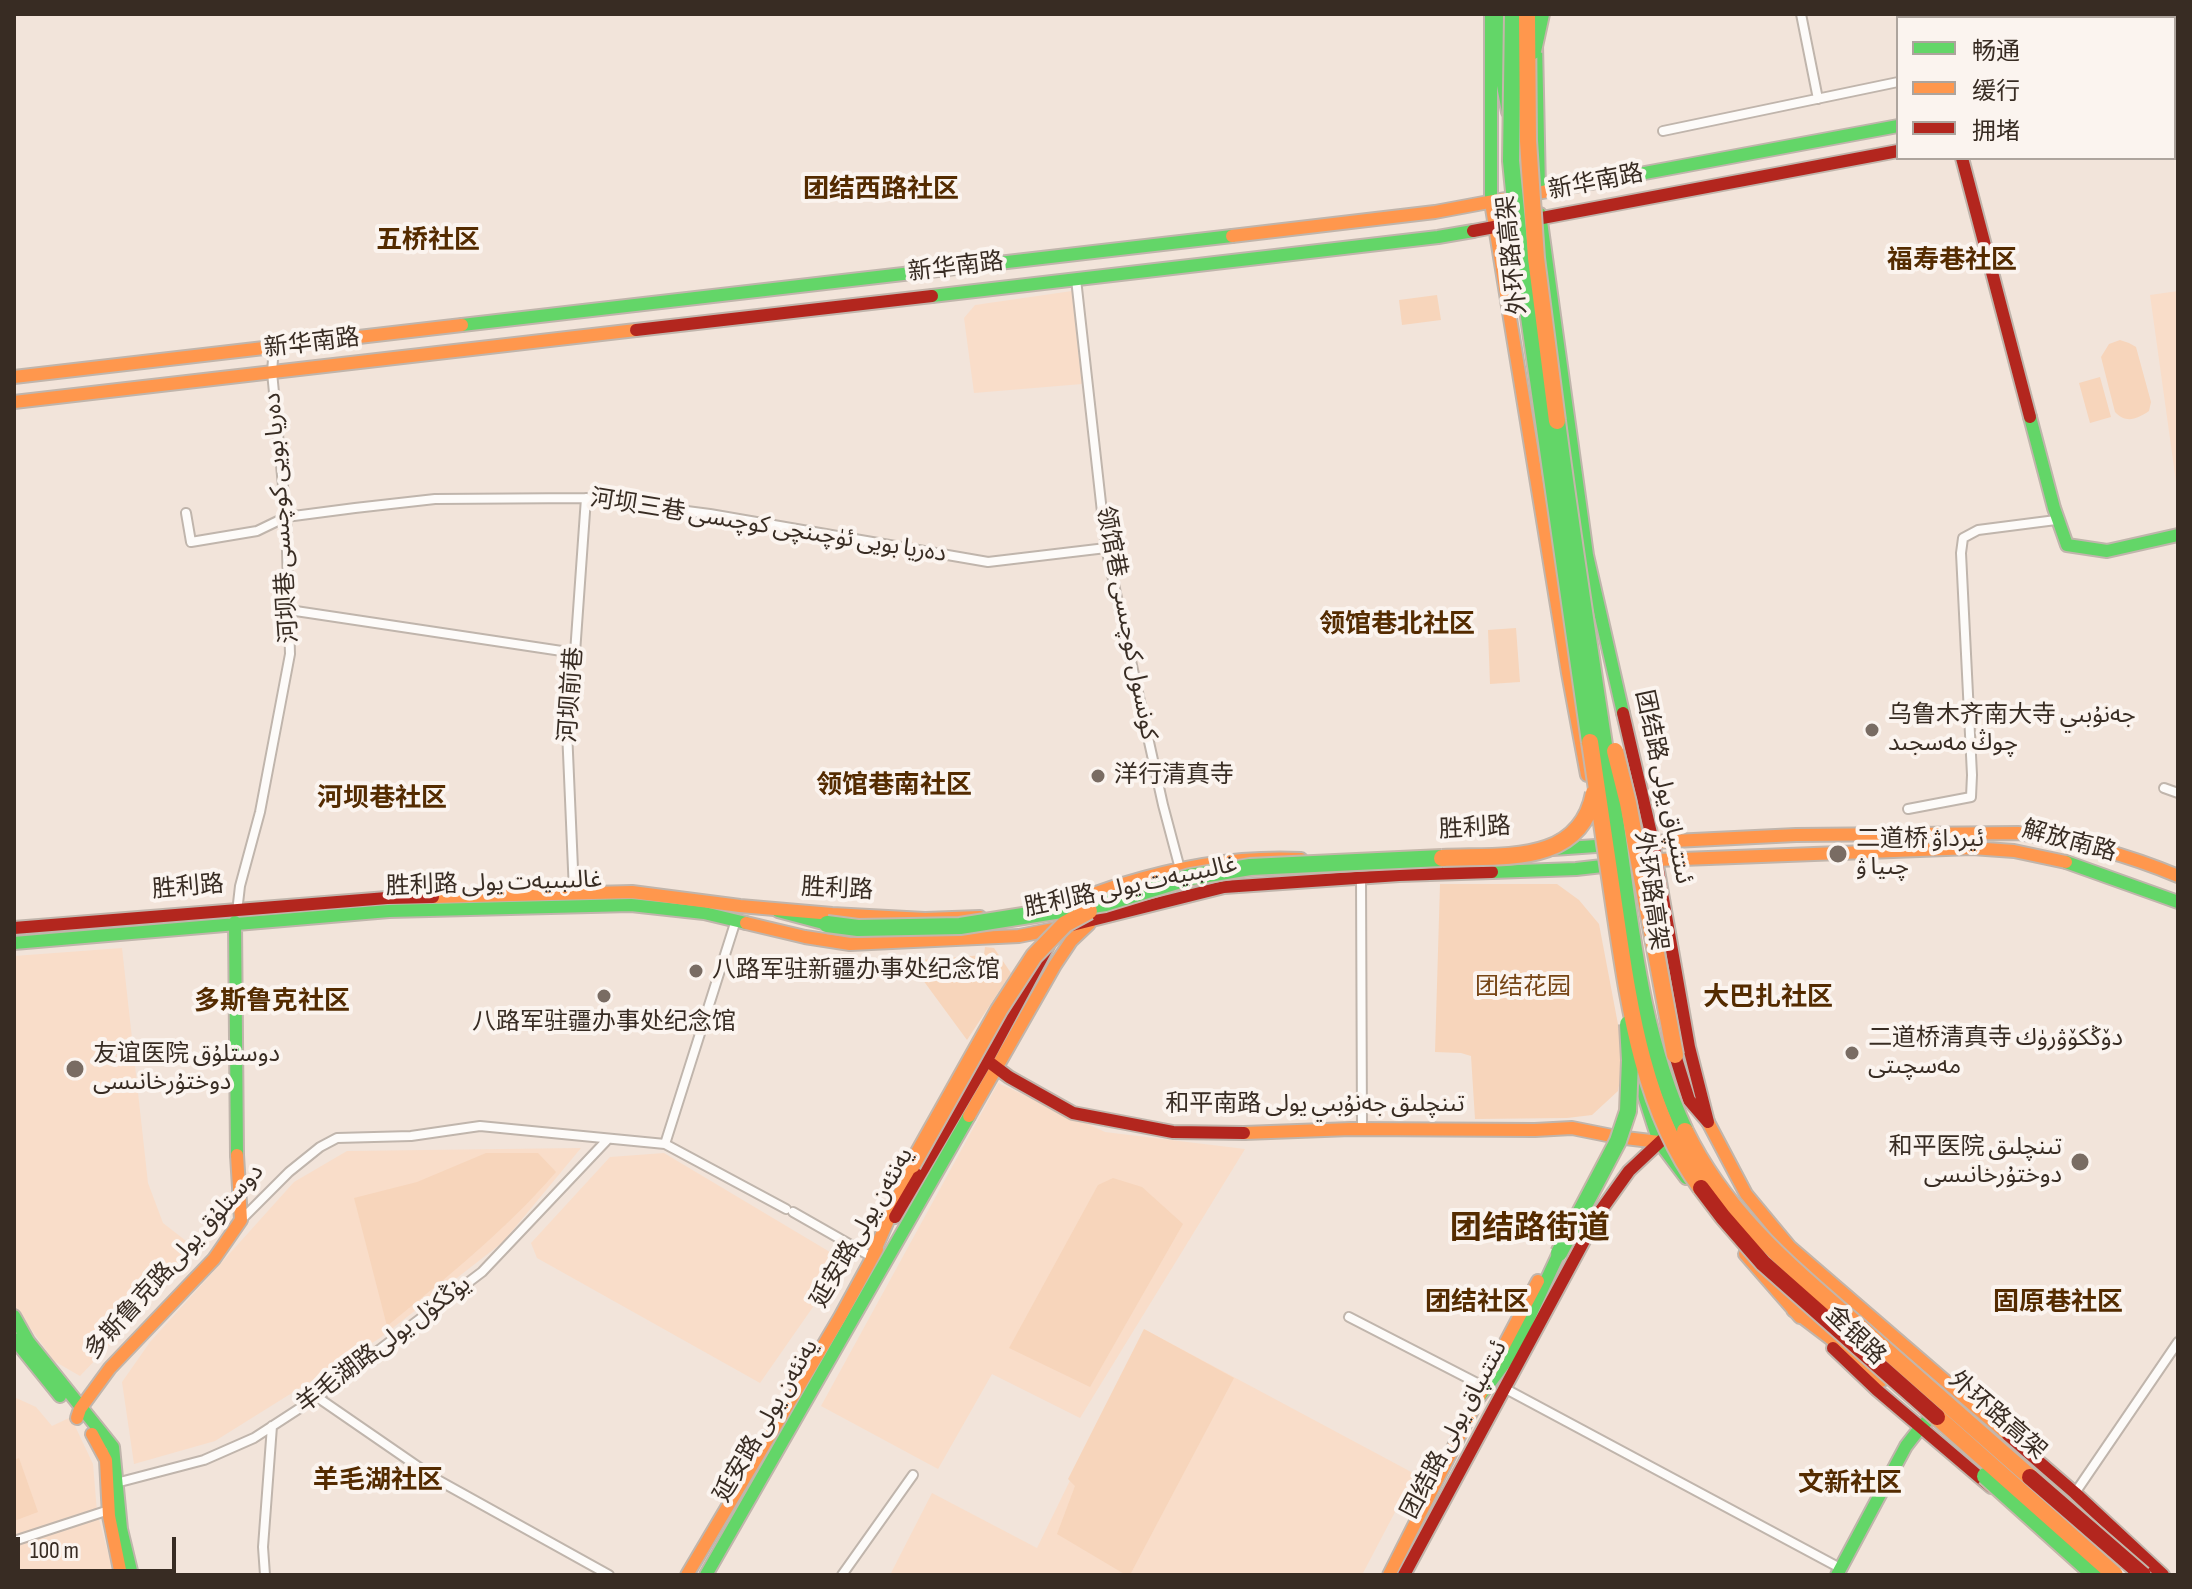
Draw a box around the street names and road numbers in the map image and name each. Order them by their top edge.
street label: 新华南路 [1546,160,1646,206]
street label: 外环路高架 [1492,194,1534,316]
street label: 新华南路 [907,248,1005,288]
street label: 新华南路 [263,324,361,364]
street label: 河坝巷 دەريا بويى كوچىسى [259,392,305,644]
street label: 河坝三巷 دەريا بويى ئۈچىنچى كوچىسى [588,485,948,569]
street label: 领馆巷 كونسول كوچىسى [1089,504,1163,742]
street label: 河坝前巷 [554,646,590,744]
street label: 团结路 ئىتتىپاق يولى [1628,687,1698,887]
street label: 胜利路 [1438,813,1512,845]
street label: 解放南路 [2019,816,2119,868]
street label: 外环路高架 [1627,830,1673,952]
street label: 胜利路 غالىبىيەت يولى [1022,850,1240,924]
street label: 胜利路 غالىبىيەت يولى [385,866,603,902]
street label: 胜利路 [151,871,225,905]
street label: 胜利路 [800,874,874,906]
street label: 和平南路 تىنچلىق جەنۇبىي يولى [1165,1091,1465,1119]
street label: 延安路يەنئەن يولى [806,1143,920,1313]
street label: 多斯鲁克路دوستلۇق يولى [80,1158,270,1366]
street label: 羊毛湖路يۇڭكۆل يولى [291,1270,477,1420]
street label: 金银路 [1819,1301,1891,1371]
street label: 延安路 يەنئەن يولى [709,1334,825,1508]
street label: 团结路 ئىتتىپاق يولى [1396,1336,1514,1524]
street label: 外环路高架 [1942,1366,2052,1466]

